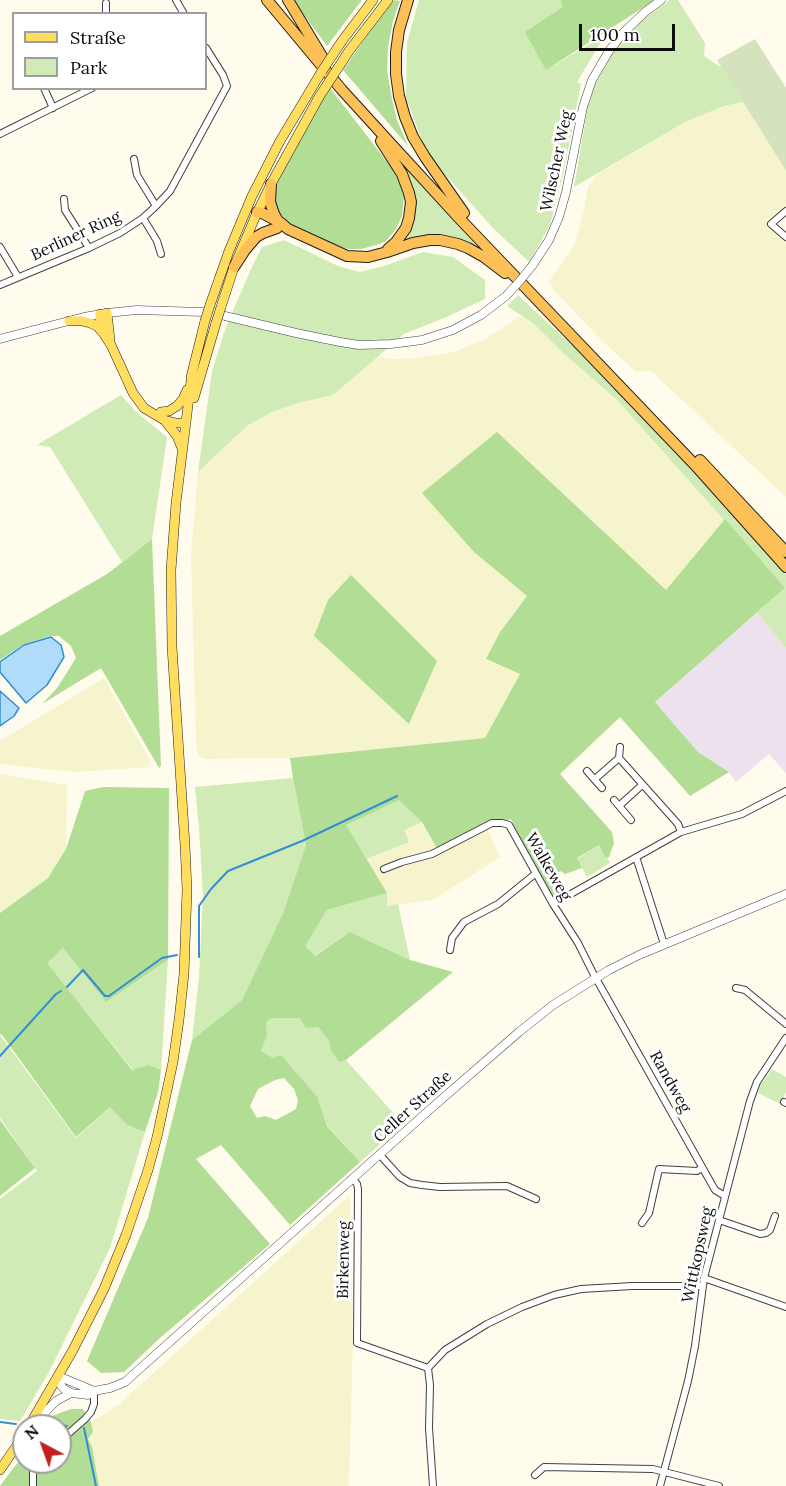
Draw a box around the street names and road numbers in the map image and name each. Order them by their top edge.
street label: Wilscher Weg [537,109,577,213]
street label: Berliner Ring [28,207,124,265]
street label: Walkeweg [521,830,575,904]
street label: Randweg [645,1048,695,1116]
street label: Celler Straße [370,1067,456,1147]
street label: Wittkopsweg [678,1205,718,1305]
street label: Birkenweg [334,1221,354,1299]

